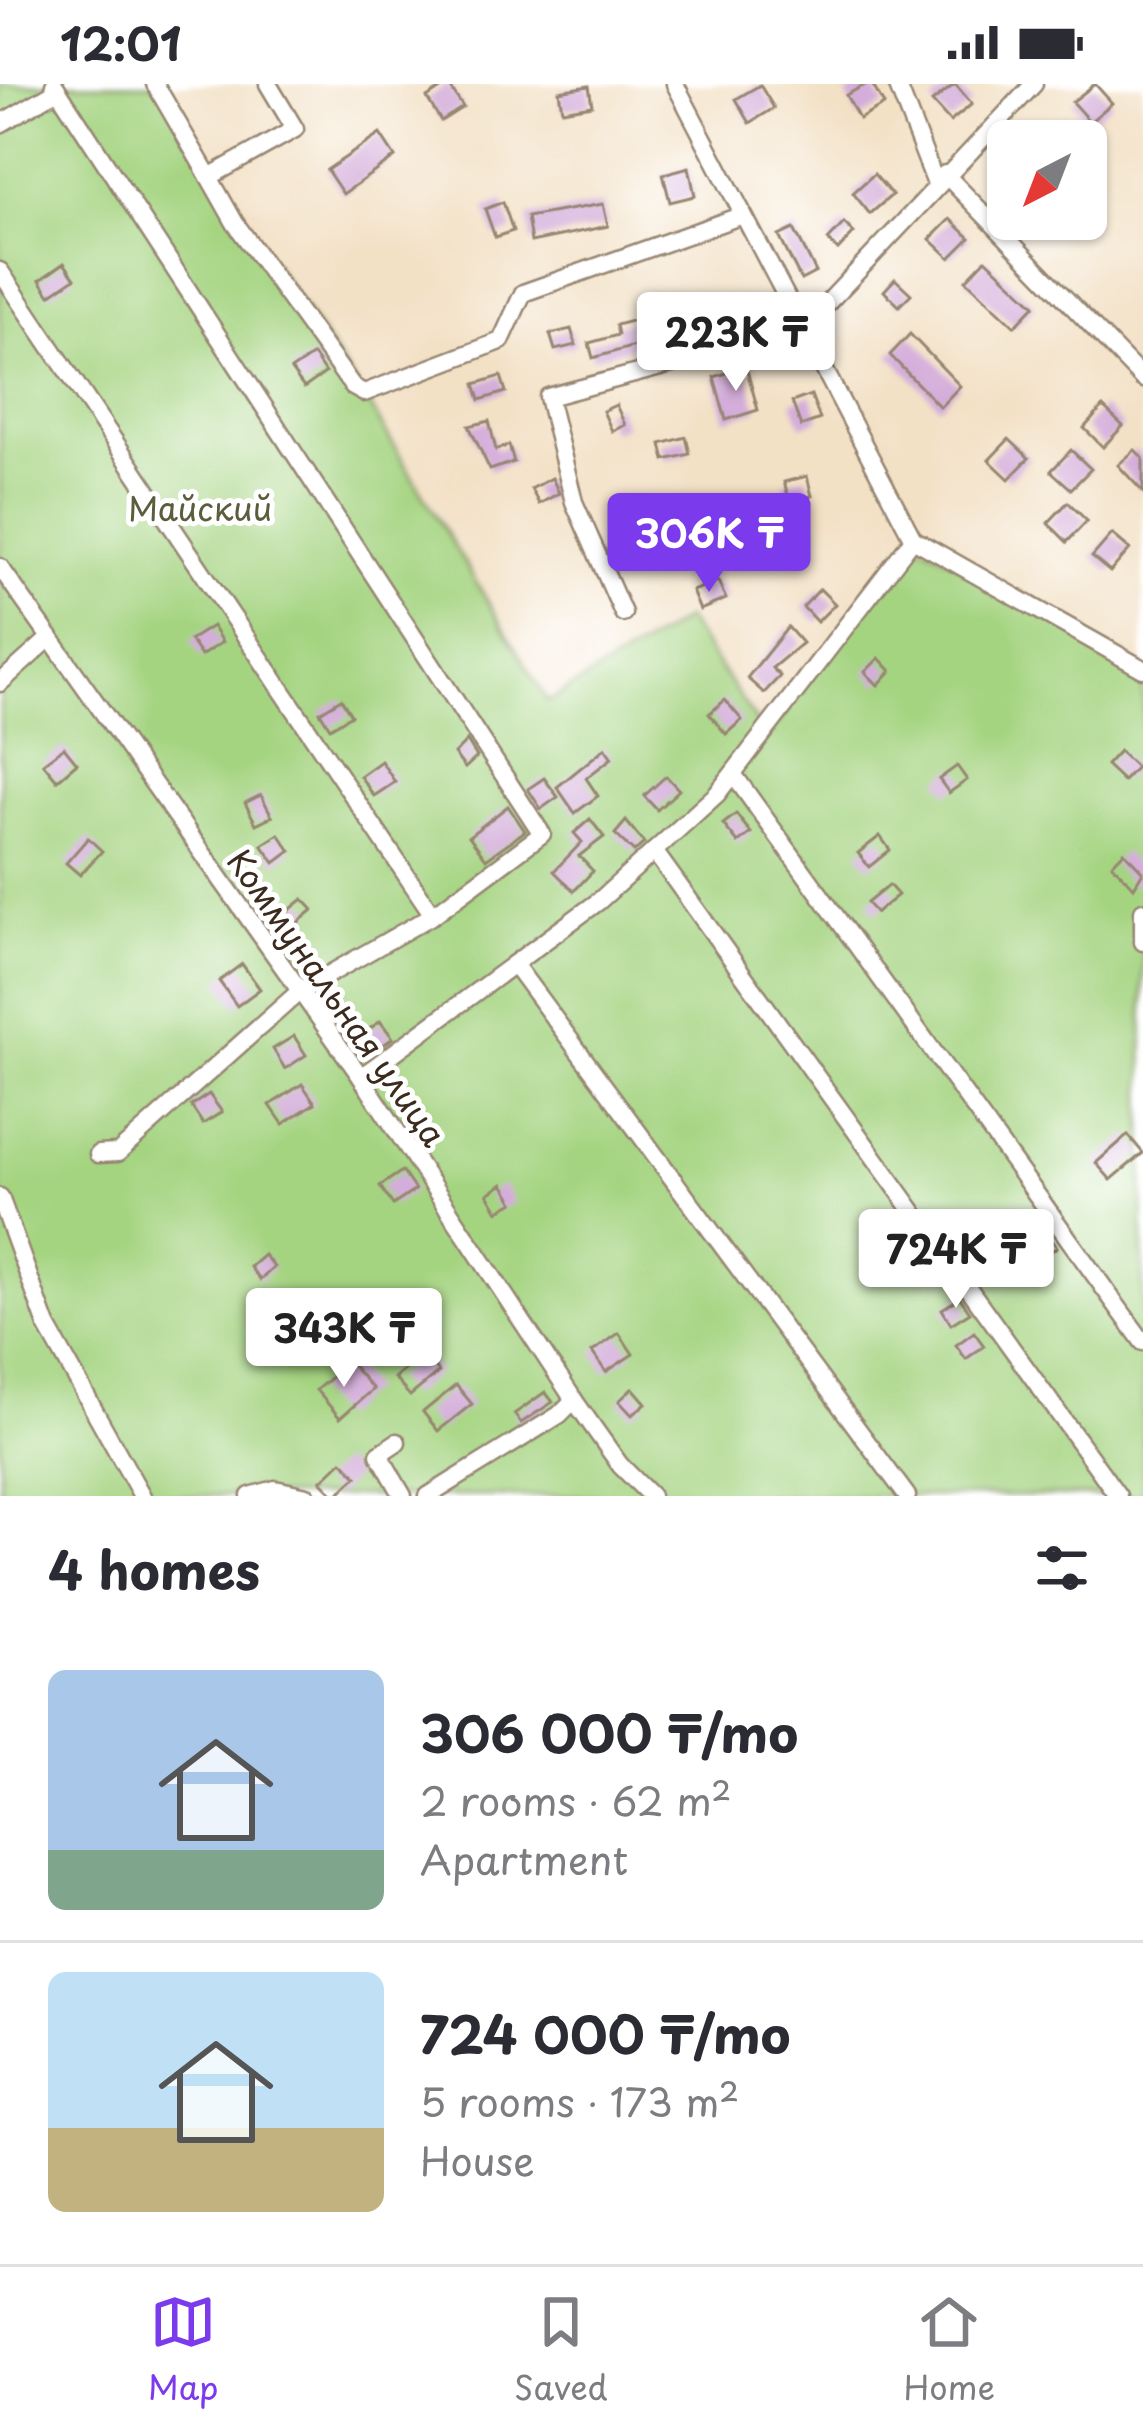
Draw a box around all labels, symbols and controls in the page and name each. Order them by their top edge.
text: 12:01 [60,8,181,76]
north arrow [987,120,1107,240]
map controls [987,120,1107,240]
pin: 223K ₸ [638,292,834,394]
text: 223K ₸ [664,301,808,360]
park label: Майский [128,482,272,532]
pin: 306K ₸ [611,493,807,595]
text: 306K ₸ [635,502,783,561]
street label: Коммунальная улица [216,838,460,1156]
pin: 724K ₸ [858,1209,1054,1311]
text: 724K ₸ [886,1218,1026,1277]
pin: 343K ₸ [246,1288,442,1390]
text: 343K ₸ [273,1297,415,1356]
text: 4 homes [48,1530,260,1607]
icon: filters [1029,1535,1095,1601]
text: 306 000 ₸/mo [420,1693,798,1770]
icon: home [144,1718,288,1862]
text: 2 rooms · 62 m² [420,1770,732,1829]
text: Apartment [420,1829,628,1888]
text: 724 000 ₸/mo [420,1994,791,2071]
icon: home [144,2020,288,2164]
text: 5 rooms · 173 m² [420,2071,739,2130]
text: House [420,2130,534,2189]
tab: Map [148,2289,218,2411]
tab: Saved [514,2289,608,2411]
tab: Home [903,2289,995,2411]

